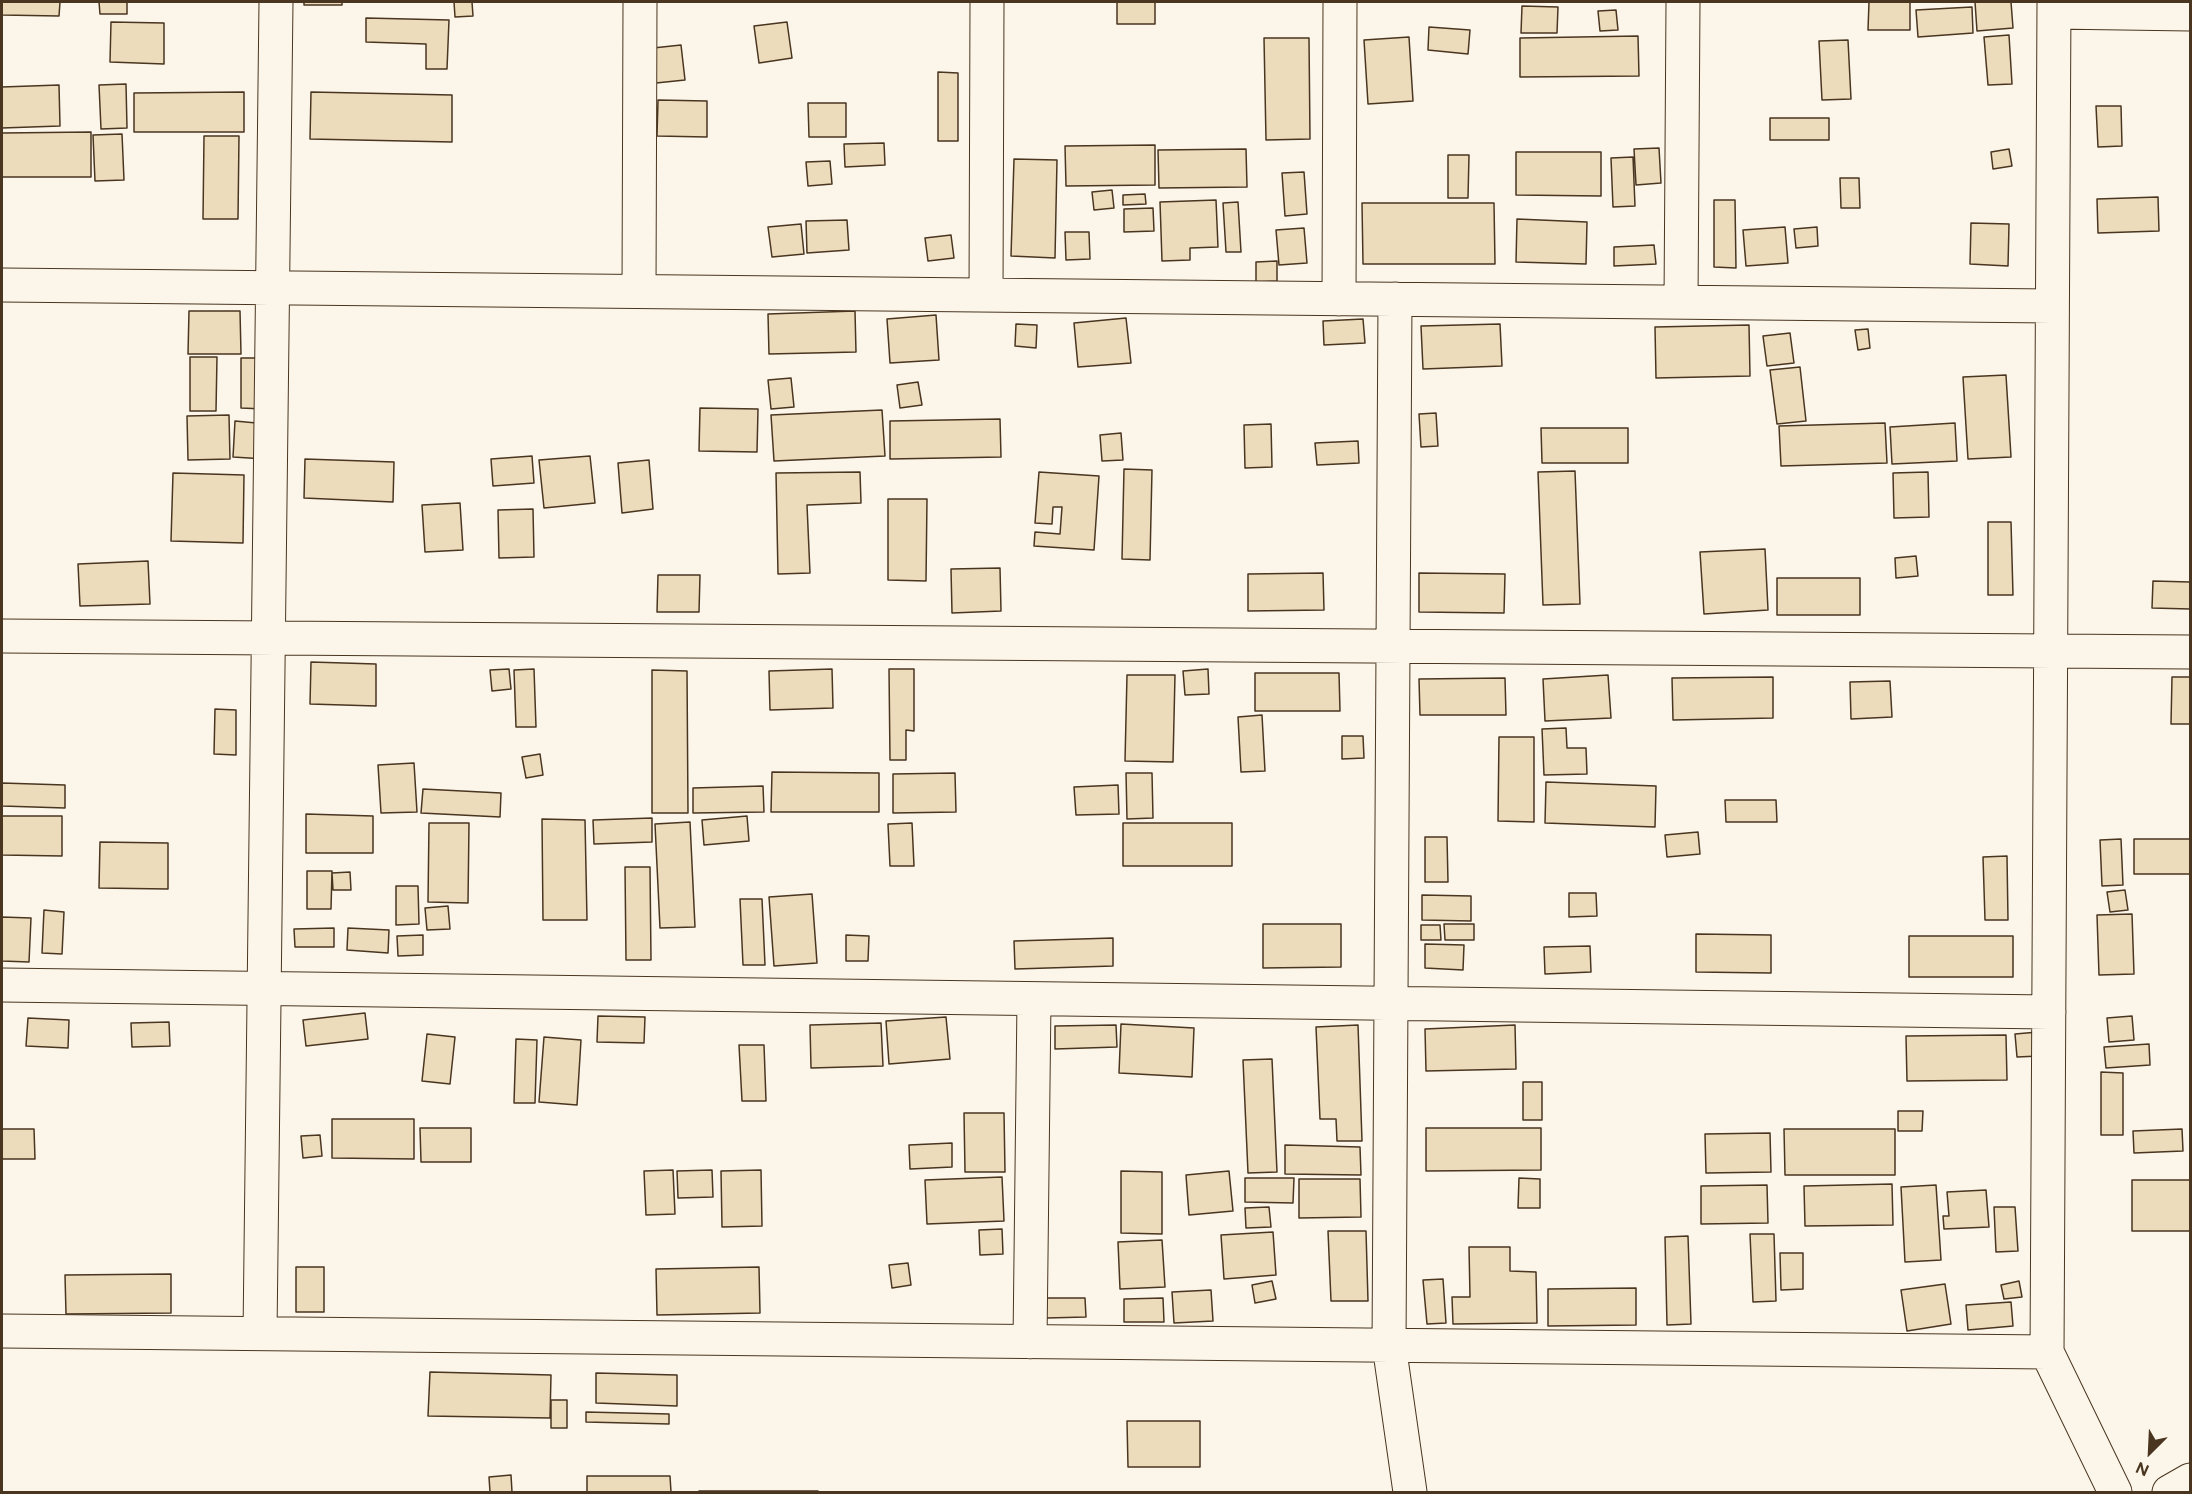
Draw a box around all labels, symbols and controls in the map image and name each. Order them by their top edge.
north arrow [2120,1422,2180,1482]
text: N [2133,1458,2152,1480]

